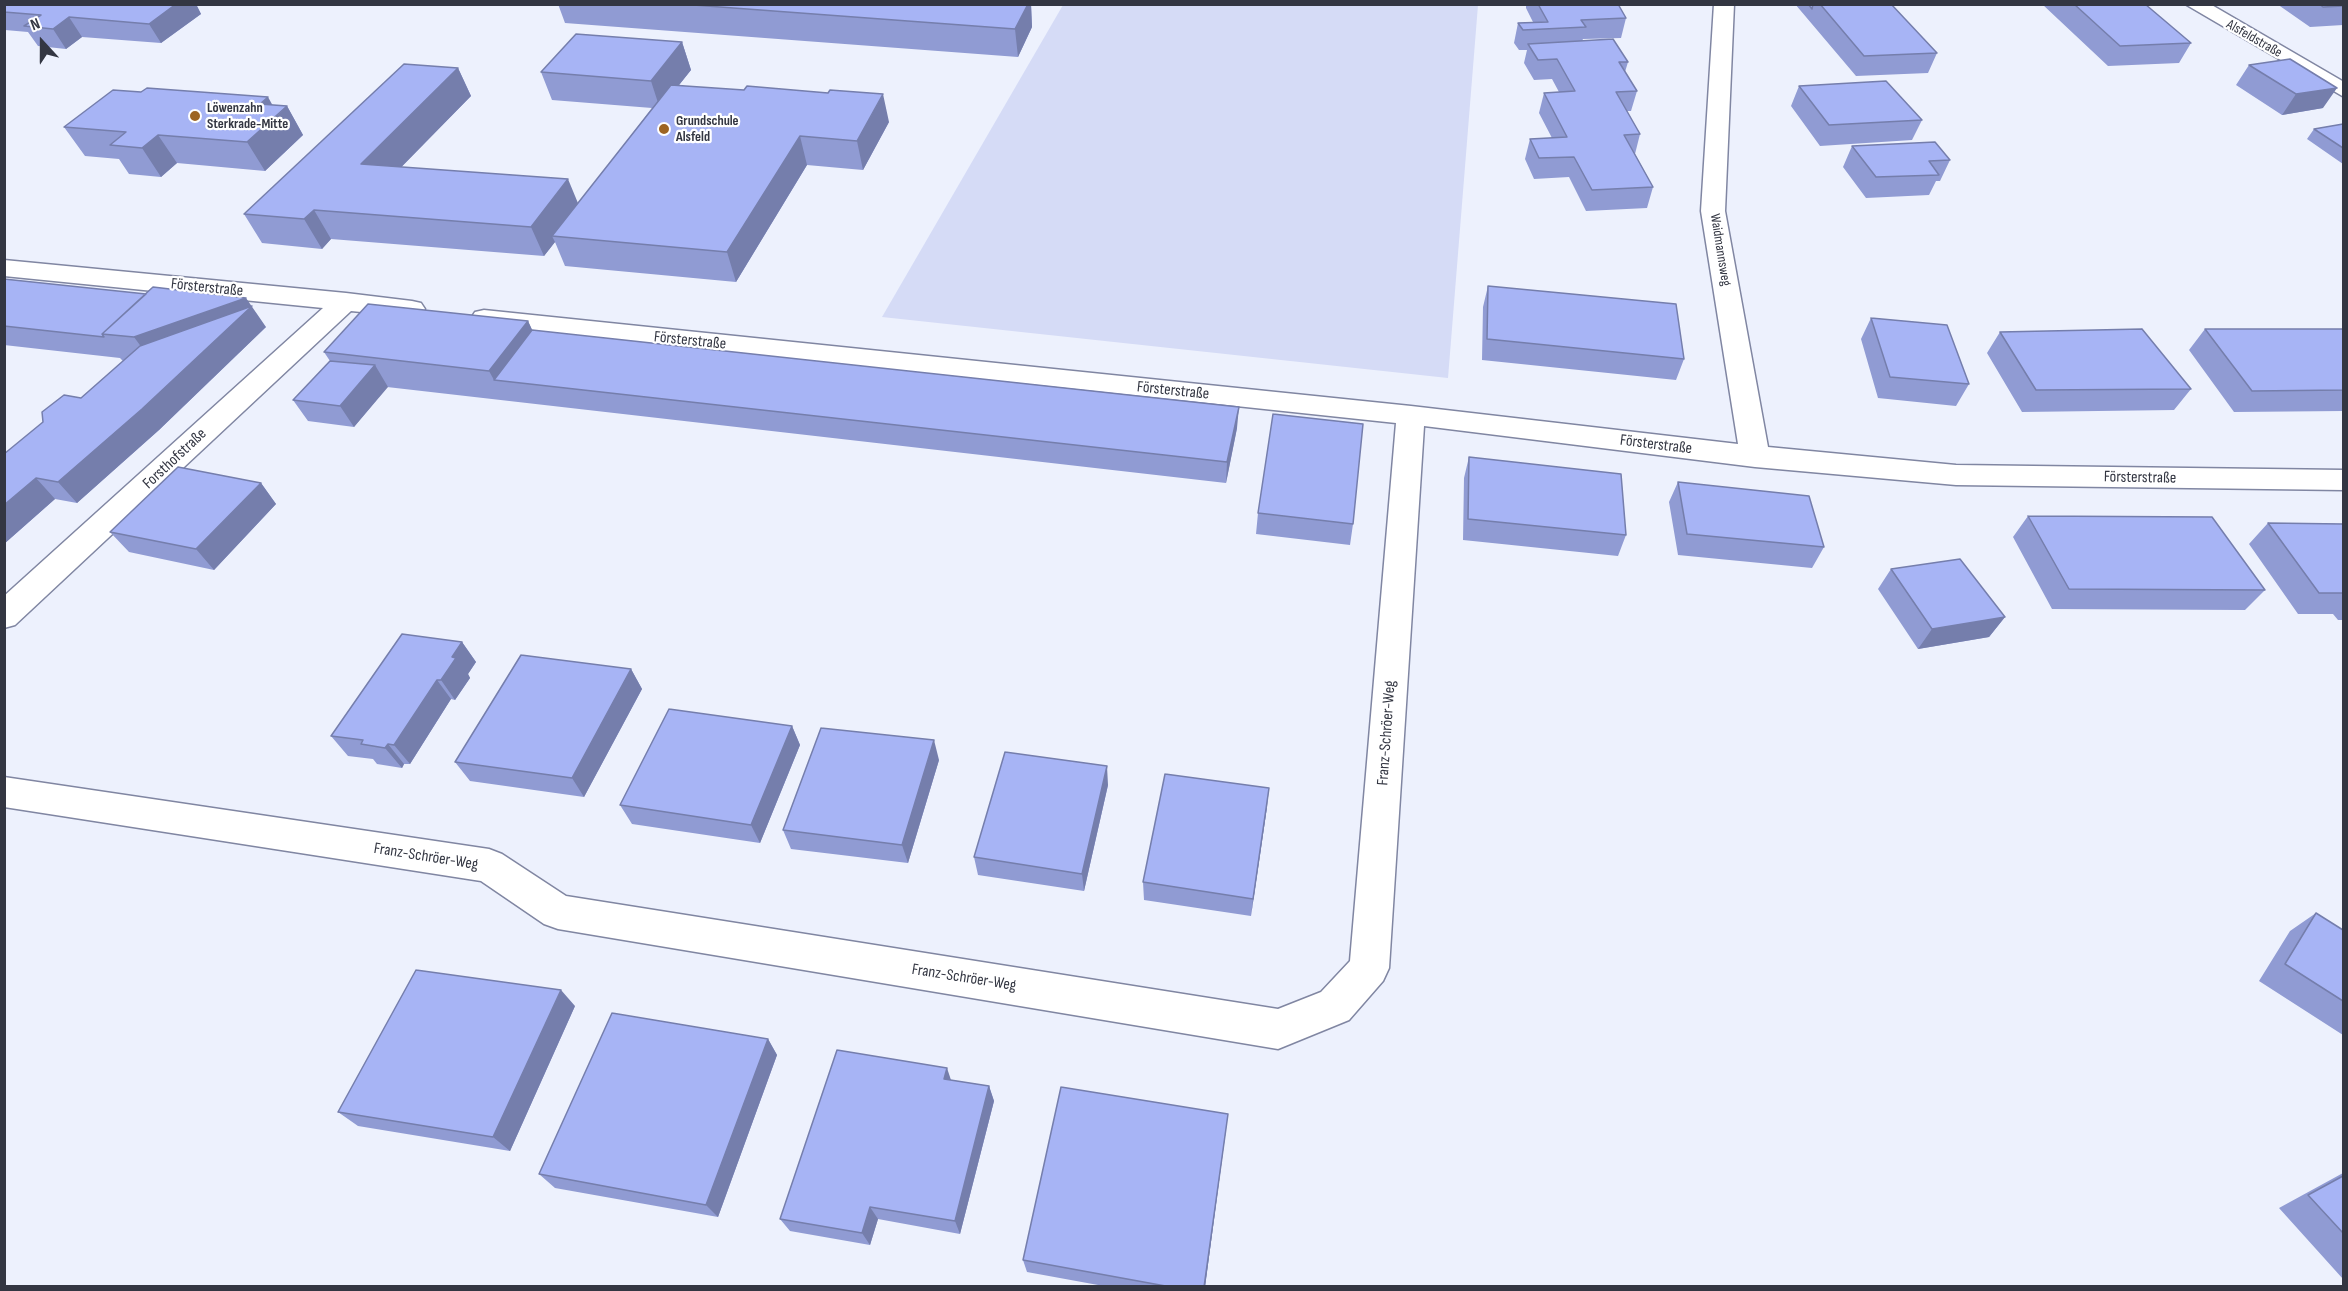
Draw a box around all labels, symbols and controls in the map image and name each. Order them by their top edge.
north arrow [12,12,72,72]
text: N [28,14,43,35]
street label: Alsfeldstraße [2223,16,2285,62]
place label: Löwenzahn Sterkrade-Mitte [207,100,288,132]
marker: Löwenzahn Sterkrade-Mitte [188,109,202,123]
place label: Grundschule Alsfeld [676,113,739,146]
marker: Grundschule Alsfeld [657,122,671,136]
street label: Waidmannsweg [1706,213,1734,287]
street label: Försterstraße [170,275,244,301]
street label: Försterstraße [653,328,727,354]
street label: Försterstraße [1136,378,1210,404]
street label: Forsthofstraße [139,425,211,493]
street label: Försterstraße [1619,431,1693,459]
street label: Försterstraße [2104,468,2176,488]
street label: Franz-Schröer-Weg [1374,680,1400,786]
street label: Franz-Schröer-Weg [372,839,480,875]
street label: Franz-Schröer-Weg [910,960,1018,996]

